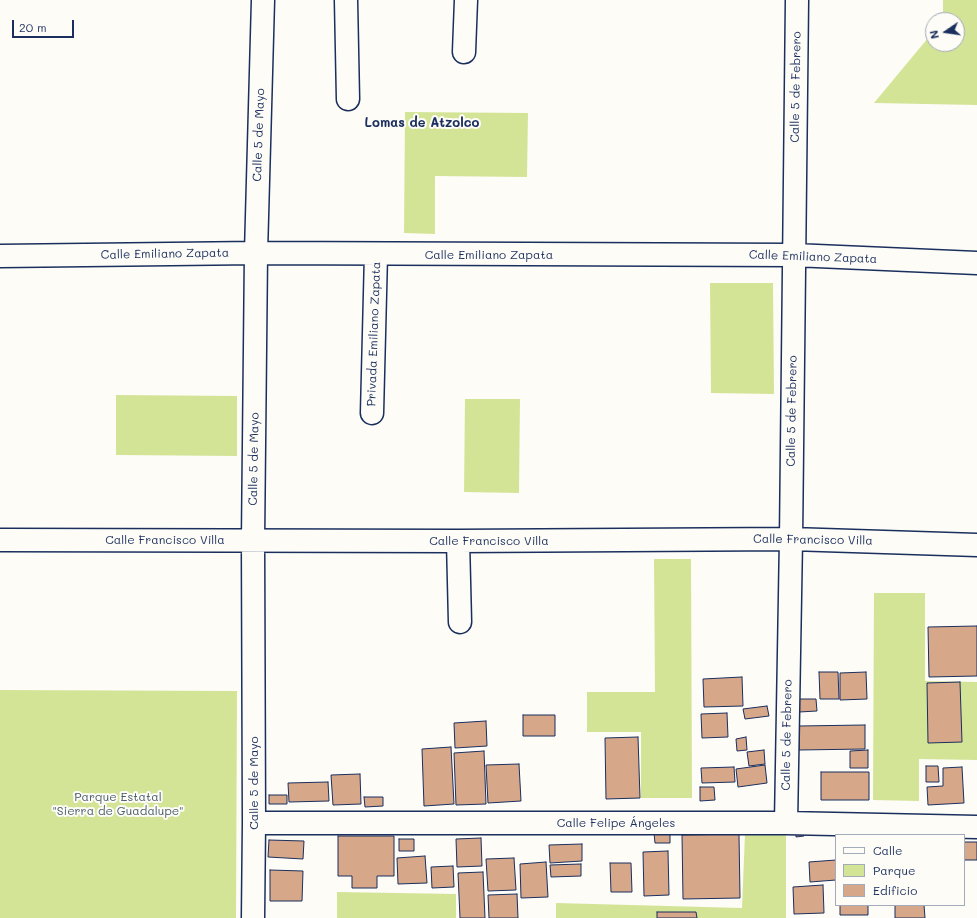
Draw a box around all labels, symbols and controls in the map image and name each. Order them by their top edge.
scale bar [14,12,76,38]
north arrow [925,12,965,52]
text: 20 m [19,19,47,35]
text: N [926,29,942,40]
street label: Calle 5 de Febrero [788,31,804,143]
street label: Calle 5 de Mayo [250,88,268,182]
district label: Lomas de Atzolco [365,115,479,131]
street label: Calle Emiliano Zapata [101,246,229,262]
street label: Calle Emiliano Zapata [425,248,553,262]
street label: Calle Emiliano Zapata [749,248,877,266]
street label: Privada Emiliano Zapata [364,261,384,407]
street label: Calle 5 de Febrero [784,355,800,467]
street label: Calle 5 de Mayo [246,412,262,506]
street label: Calle Francisco Villa [753,532,873,548]
street label: Calle Francisco Villa [105,533,225,547]
street label: Calle Francisco Villa [429,534,549,548]
street label: Calle 5 de Febrero [779,679,795,791]
street label: Calle 5 de Mayo [247,736,261,830]
park label: Parque Estatal "Sierra de Guadalupe" [53,790,183,818]
street label: Calle Felipe Ángeles [557,816,675,830]
legend [835,834,965,906]
text: Calle [873,842,903,858]
text: Parque [873,862,916,878]
text: Edificio [873,882,917,898]

